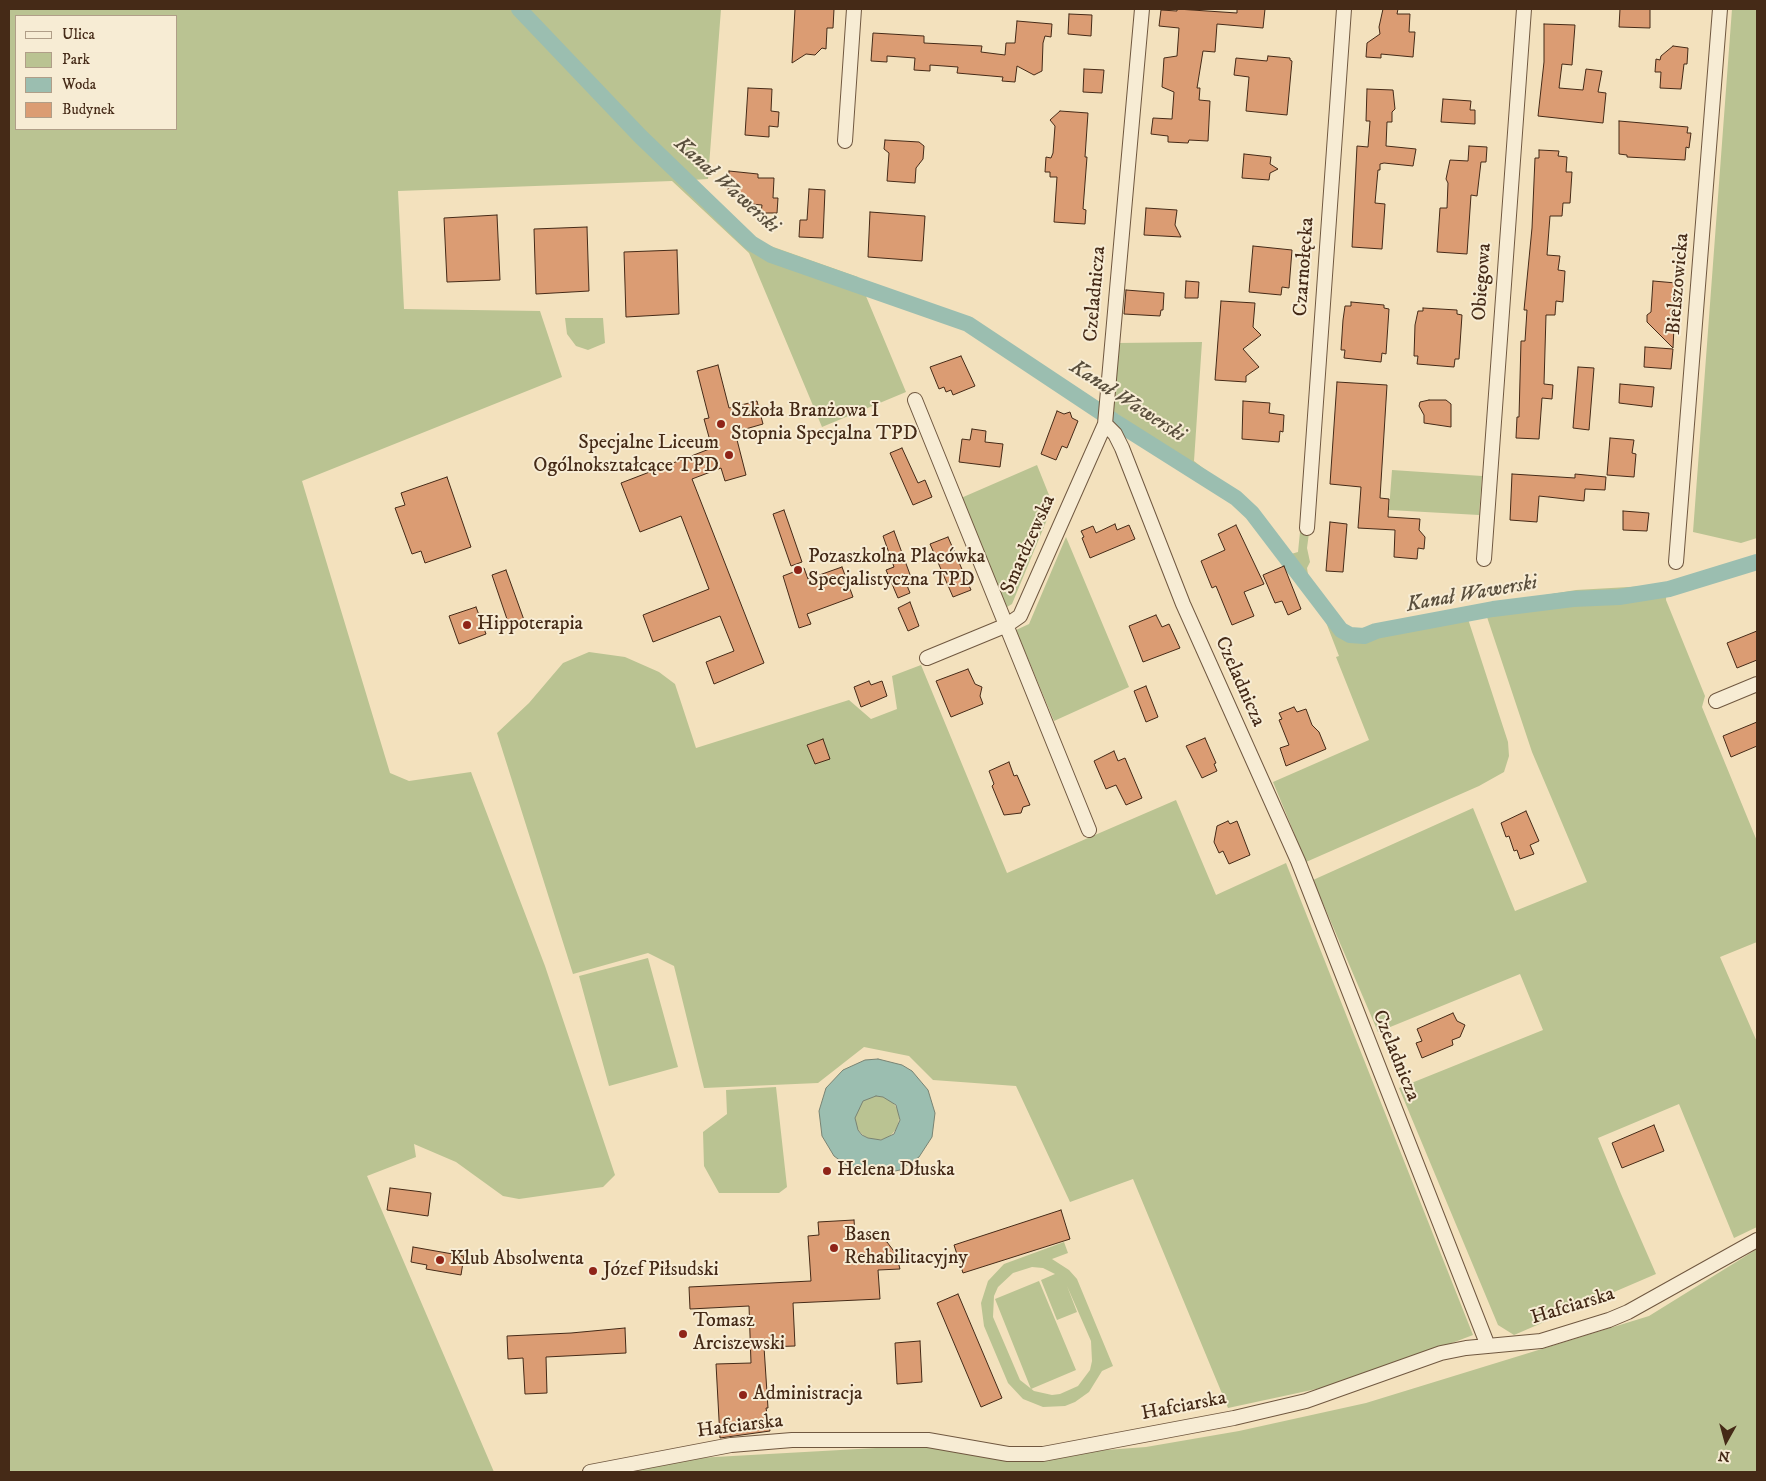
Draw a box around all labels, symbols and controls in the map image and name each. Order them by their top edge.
legend [15,15,178,130]
text: Ulica [62,25,95,44]
text: Park [62,50,90,69]
text: Woda [62,75,96,94]
text: Budynek [62,100,115,119]
water label: Kanał Wawerski [668,132,784,240]
street label: Czarnołęcka [1290,217,1320,317]
street label: Bielszowicka [1663,232,1695,336]
street label: Obiegowa [1468,242,1498,322]
street label: Czeladnicza [1080,245,1112,343]
water label: Kanał Wawerski [1065,355,1189,449]
place label: Szkoła Branżowa I Stopnia Specjalna TPD [731,400,918,447]
marker: Szkoła Branżowa I Stopnia Specjalna TPD [715,418,727,430]
place label: Specjalne Liceum Ogólnokształcące TPD [533,432,719,479]
marker: Specjalne Liceum Ogólnokształcące TPD [723,449,735,461]
street label: Smardzewska [996,492,1062,598]
place label: Pozaszkolna Placówka Specjalistyczna TPD [808,546,985,593]
marker: Pozaszkolna Placówka Specjalistyczna TPD [792,564,804,576]
water label: Kanał Wawerski [1405,571,1539,619]
place label: Hippoterapia [477,613,583,637]
marker: Hippoterapia [461,619,473,631]
street label: Czeladnicza [1209,633,1269,731]
street label: Czeladnicza [1366,1007,1424,1105]
place label: Helena Dłuska [837,1159,955,1183]
marker: Helena Dłuska [821,1165,833,1177]
place label: Basen Rehabilitacyjny [844,1224,968,1271]
marker: Basen Rehabilitacyjny [828,1242,840,1254]
place label: Klub Absolwenta [450,1248,584,1272]
marker: Klub Absolwenta [434,1254,446,1266]
place label: Józef Piłsudski [603,1259,719,1283]
marker: Józef Piłsudski [587,1265,599,1277]
street label: Hafciarska [1528,1283,1618,1331]
place label: Tomasz Arciszewski [693,1310,785,1357]
marker: Tomasz Arciszewski [677,1328,689,1340]
place label: Administracja [753,1383,862,1407]
street label: Hafciarska [1139,1387,1229,1427]
marker: Administracja [737,1389,749,1401]
street label: Hafciarska [696,1410,784,1444]
north arrow [1701,1416,1751,1466]
text: N [1717,1446,1731,1466]

